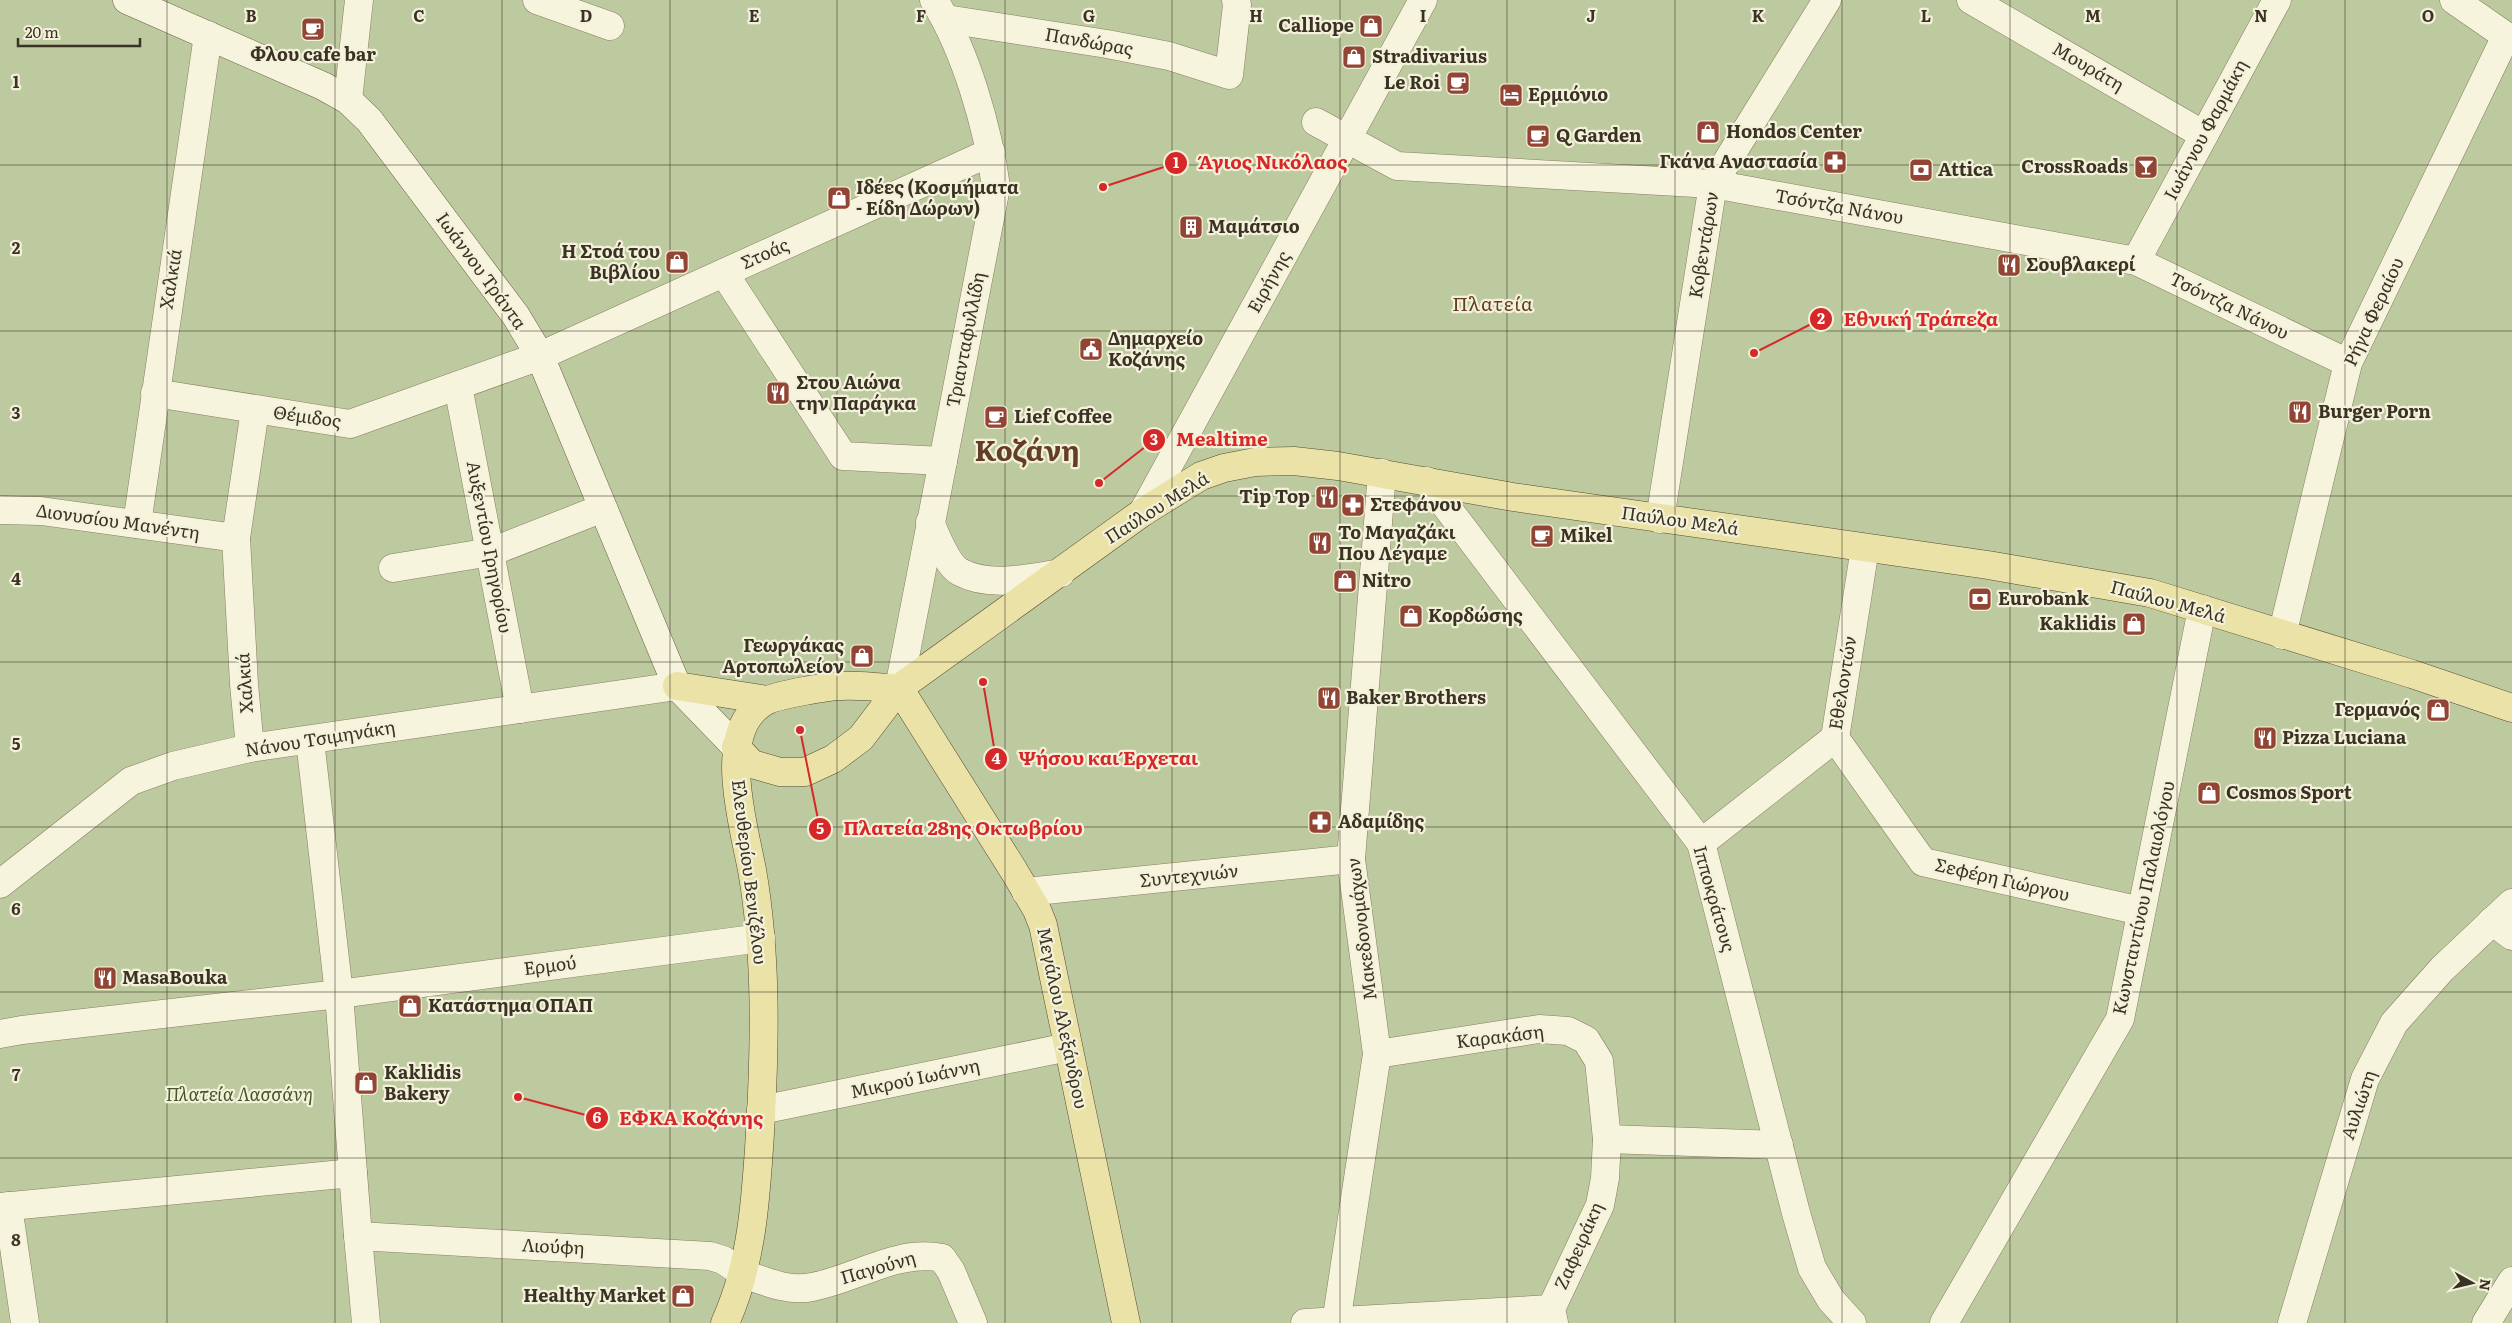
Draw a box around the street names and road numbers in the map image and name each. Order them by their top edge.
street label: Πανδώρας [1043,19,1136,62]
street label: Μουράτη [2048,34,2130,97]
street label: Ιωάννου Φαρμάκη [2156,54,2253,204]
street label: Τσόντζα Νάνου [1773,181,1906,230]
street label: Κοβεντάρων [1681,189,1724,300]
street label: Ιωάννου Τράντα [430,206,534,334]
street label: Στοάς [736,230,793,275]
street label: Ειρήνης [1240,245,1296,317]
street label: Χαλκιά [151,247,188,311]
street label: Ρήγα Φεραίου [2336,252,2410,370]
street label: Τσόντζα Νάνου [2165,264,2294,345]
street label: Τριανταφυλλίδη [938,270,991,410]
street label: Θέμιδος [271,397,343,434]
street label: Αυξεντίου Γρηγορίου [461,458,520,635]
street label: Παύλου Μελά [1099,464,1214,550]
street label: Διονυσίου Μανέντη [35,496,202,545]
street label: Παύλου Μελά [1620,498,1741,541]
street label: Παύλου Μελά [2108,572,2229,629]
street label: Εθελοντών [1821,634,1862,732]
street label: Χαλκιά [228,652,259,714]
street label: Νάνου Τσιμηνάκη [243,712,397,763]
street label: Ελευθερίου Βενιζέλου [726,778,775,966]
street label: Κωνσταντίνου Παλαιολόγου [2104,778,2181,1017]
street label: Ιπποκράτους [1687,842,1744,955]
street label: Σεφέρη Γιώργου [1932,850,2072,907]
street label: Συντεχνιών [1138,856,1240,893]
street label: Μακεδονομάχων [1338,856,1383,1002]
street label: Μεγάλου Αλεξάνδρου [1031,924,1096,1111]
street label: Ερμού [522,948,578,981]
street label: Καρακάση [1455,1017,1545,1054]
street label: Μικρού Ιωάννη [848,1051,982,1104]
street label: Αυλιώτη [2333,1066,2382,1143]
street label: Ζαφειράκη [1546,1197,1609,1293]
street label: Λιούφη [521,1230,585,1261]
street label: Παγούνη [837,1243,918,1290]

